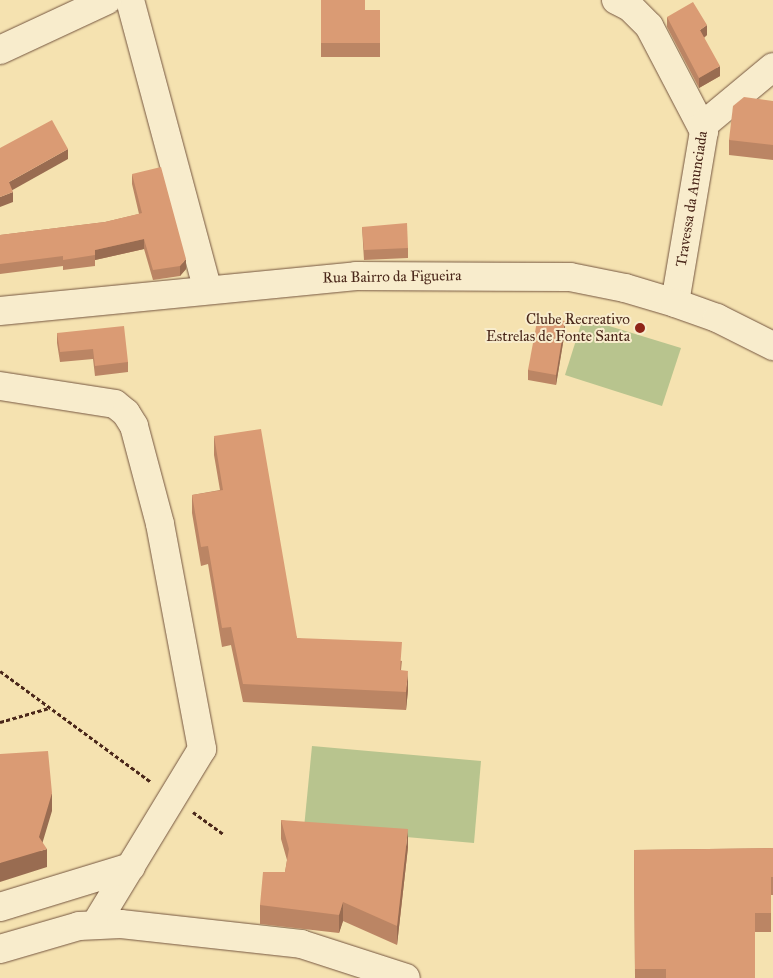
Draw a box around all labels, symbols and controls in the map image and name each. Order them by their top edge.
street label: Travessa da Anunciada [672,130,712,268]
street label: Rua Bairro da Figueira [322,267,462,287]
place label: Clube Recreativo Estrelas de Fonte Santa [486,310,630,345]
marker: Clube Recreativo Estrelas de Fonte Santa [634,322,646,334]

